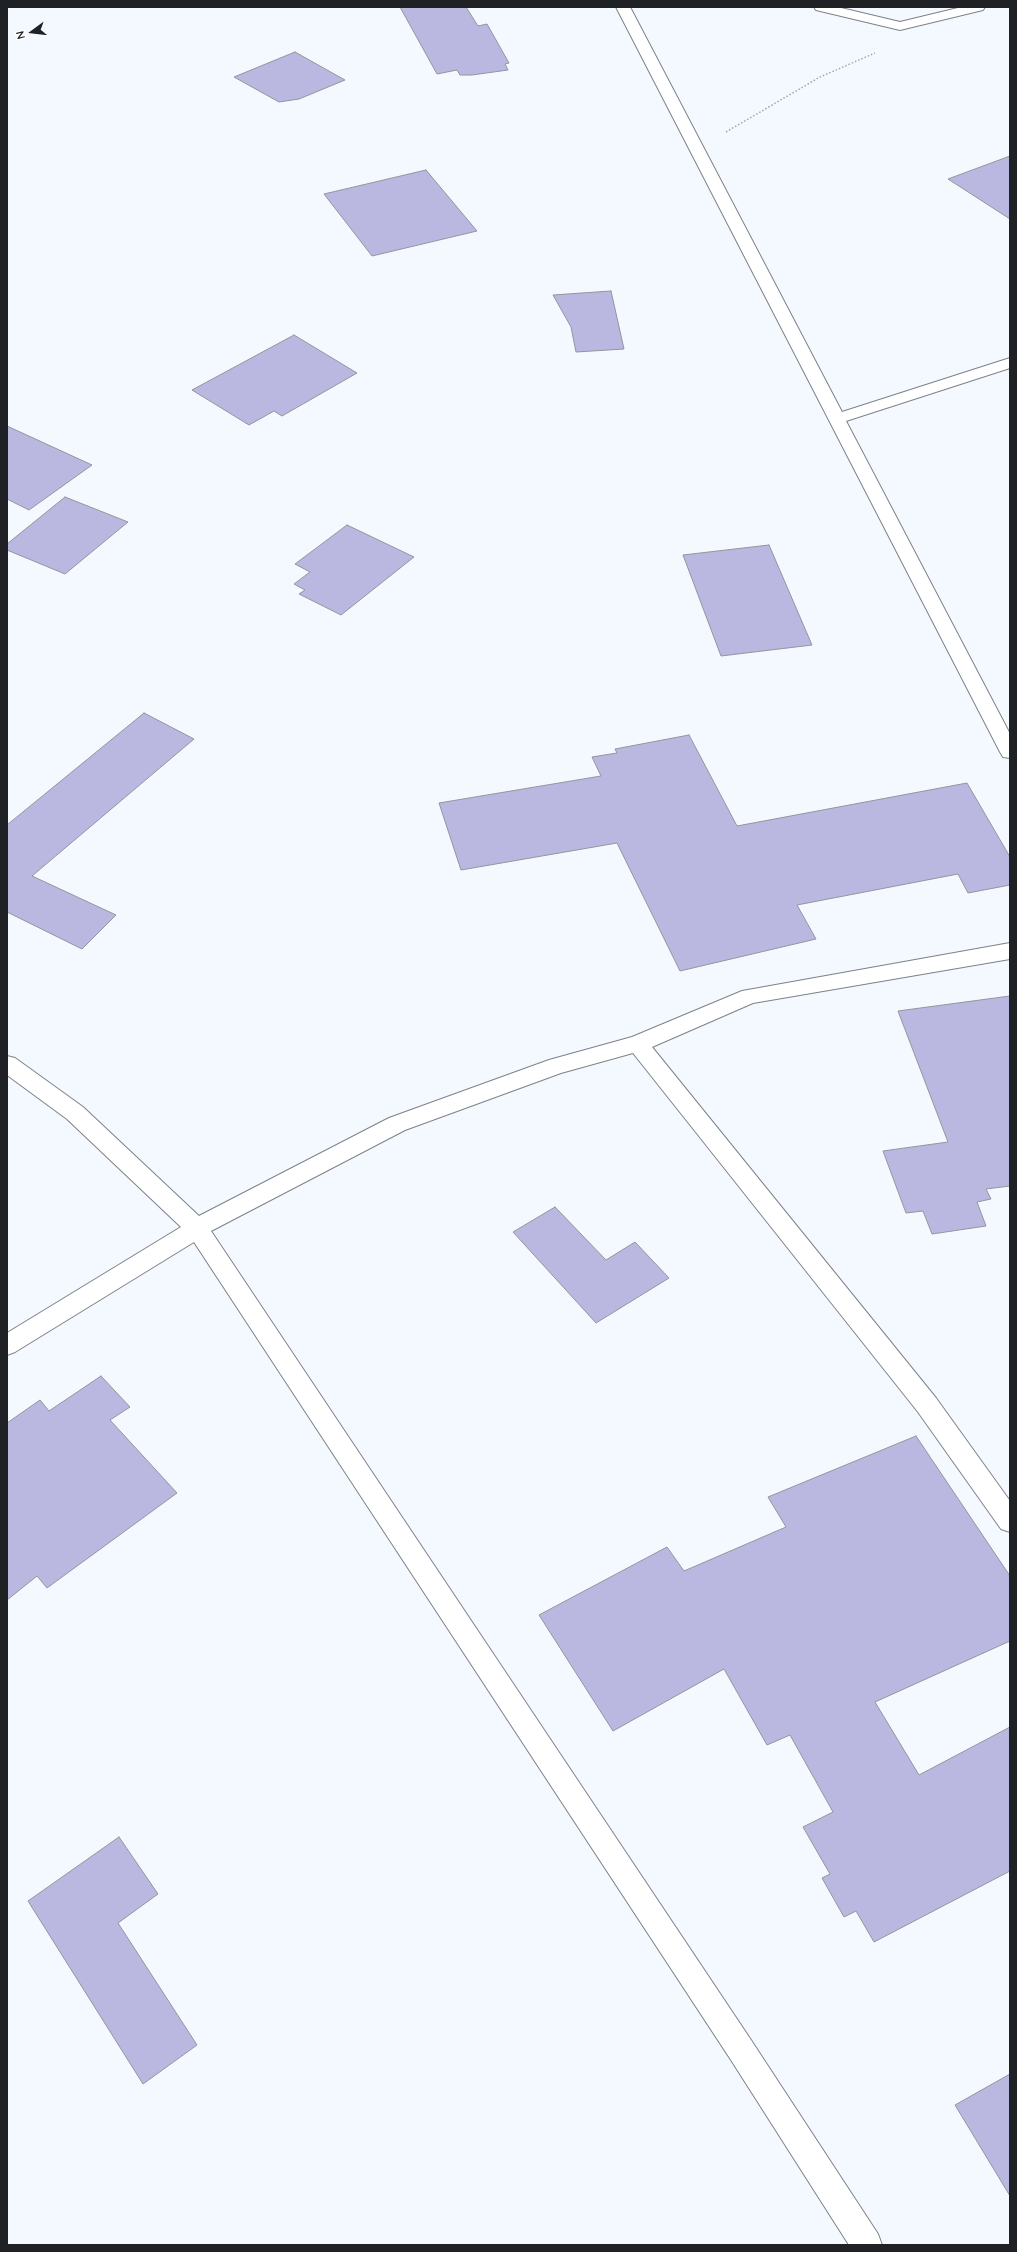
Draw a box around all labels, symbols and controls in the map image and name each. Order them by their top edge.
north arrow [12,12,52,52]
text: N [13,29,28,41]

